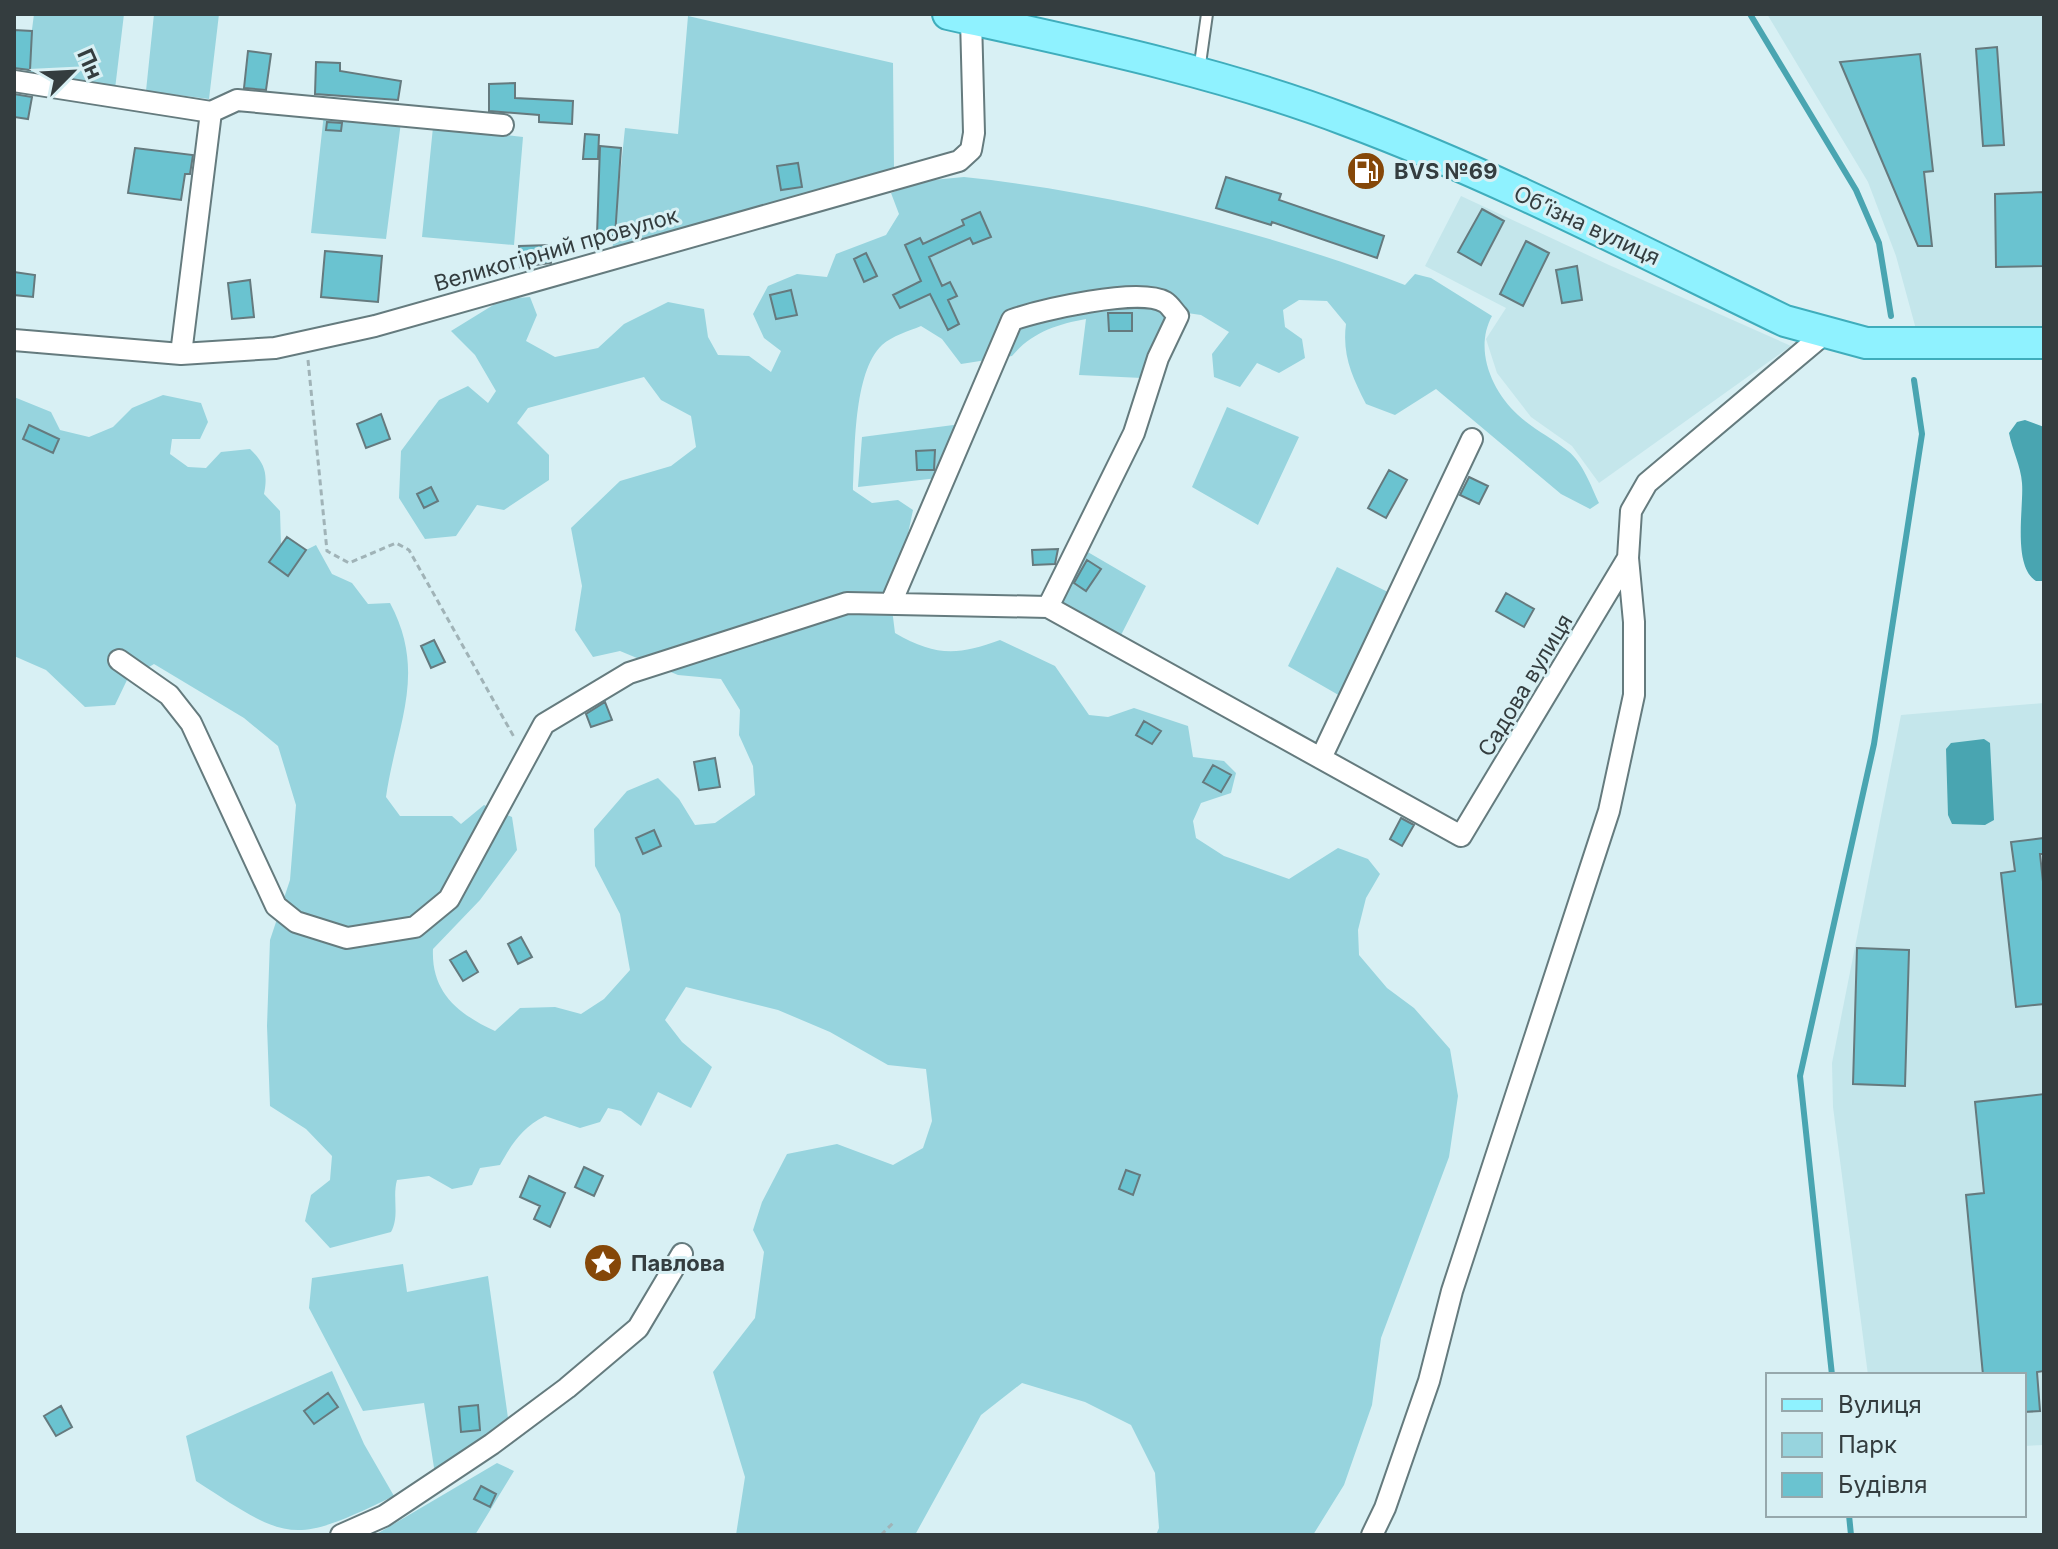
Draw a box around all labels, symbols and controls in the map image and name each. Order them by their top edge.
north arrow [32,32,112,112]
text: Пн [72,45,108,83]
fuel station icon: BVS №69 [1345,150,1387,192]
place label: BVS №69 [1394,158,1497,184]
street label: Обʼїзна вулиця [1510,180,1664,270]
street label: Великогірний провулок [431,202,681,296]
street label: Садова вулиця [1472,609,1578,761]
place icon: Павлова [582,1242,624,1284]
place label: Павлова [631,1250,725,1276]
legend [1766,1373,2026,1517]
text: Вулиця [1838,1390,1922,1419]
text: Парк [1838,1430,1897,1459]
text: Будівля [1838,1470,1927,1499]

